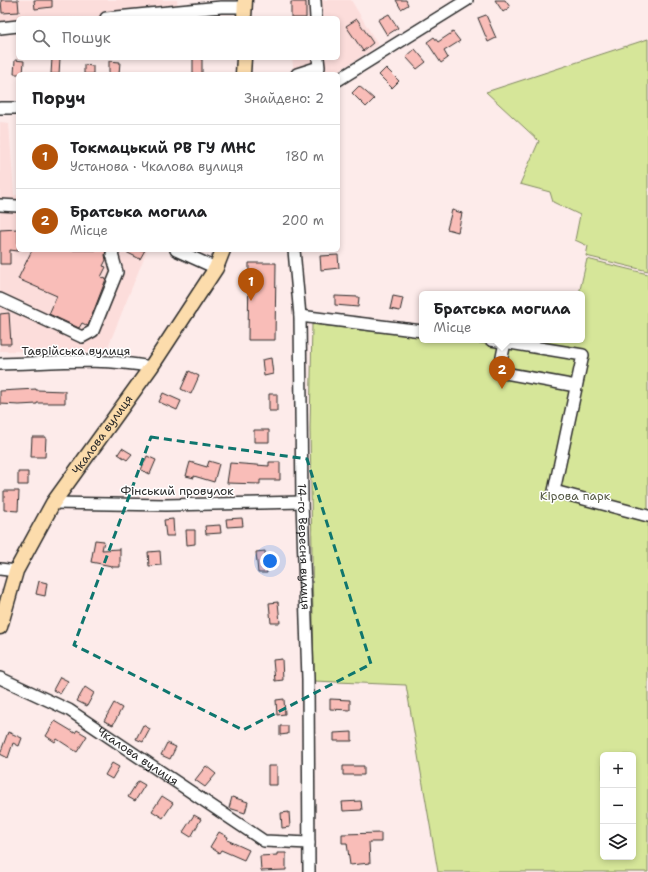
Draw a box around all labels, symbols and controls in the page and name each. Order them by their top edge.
search box [16,16,340,60]
icon: search [30,27,52,49]
text: Пошук [62,28,111,48]
text: Поруч [32,87,85,109]
text: Знайдено: 2 [244,90,324,107]
text: Токмацький РВ ГУ МНС [70,138,256,158]
text: 1 [42,148,48,165]
text: 180 m [285,148,324,165]
text: Установа · Чкалова вулиця [70,158,244,175]
text: Братська могила [70,202,207,222]
text: 2 [40,212,50,229]
text: 200 m [282,212,324,229]
text: Місце [70,222,108,239]
pin: 1 [238,268,264,301]
popup [419,291,585,343]
text: Братська могила [434,299,571,319]
text: Місце [434,319,471,336]
street label: Таврійська вулиця [22,343,130,359]
pin: 2 [489,356,515,389]
street label: Чкалова вулиця [68,392,136,478]
street label: Фінський провулок [120,483,234,499]
street label: 14-го Вересня вулиця [294,483,314,610]
park label: Кірова парк [540,488,611,504]
your location [260,551,280,571]
street label: Чкалова вулиця [94,723,182,789]
map controls [600,752,636,860]
button: + [600,752,636,788]
button: − [600,788,636,824]
button: layers [600,824,636,860]

